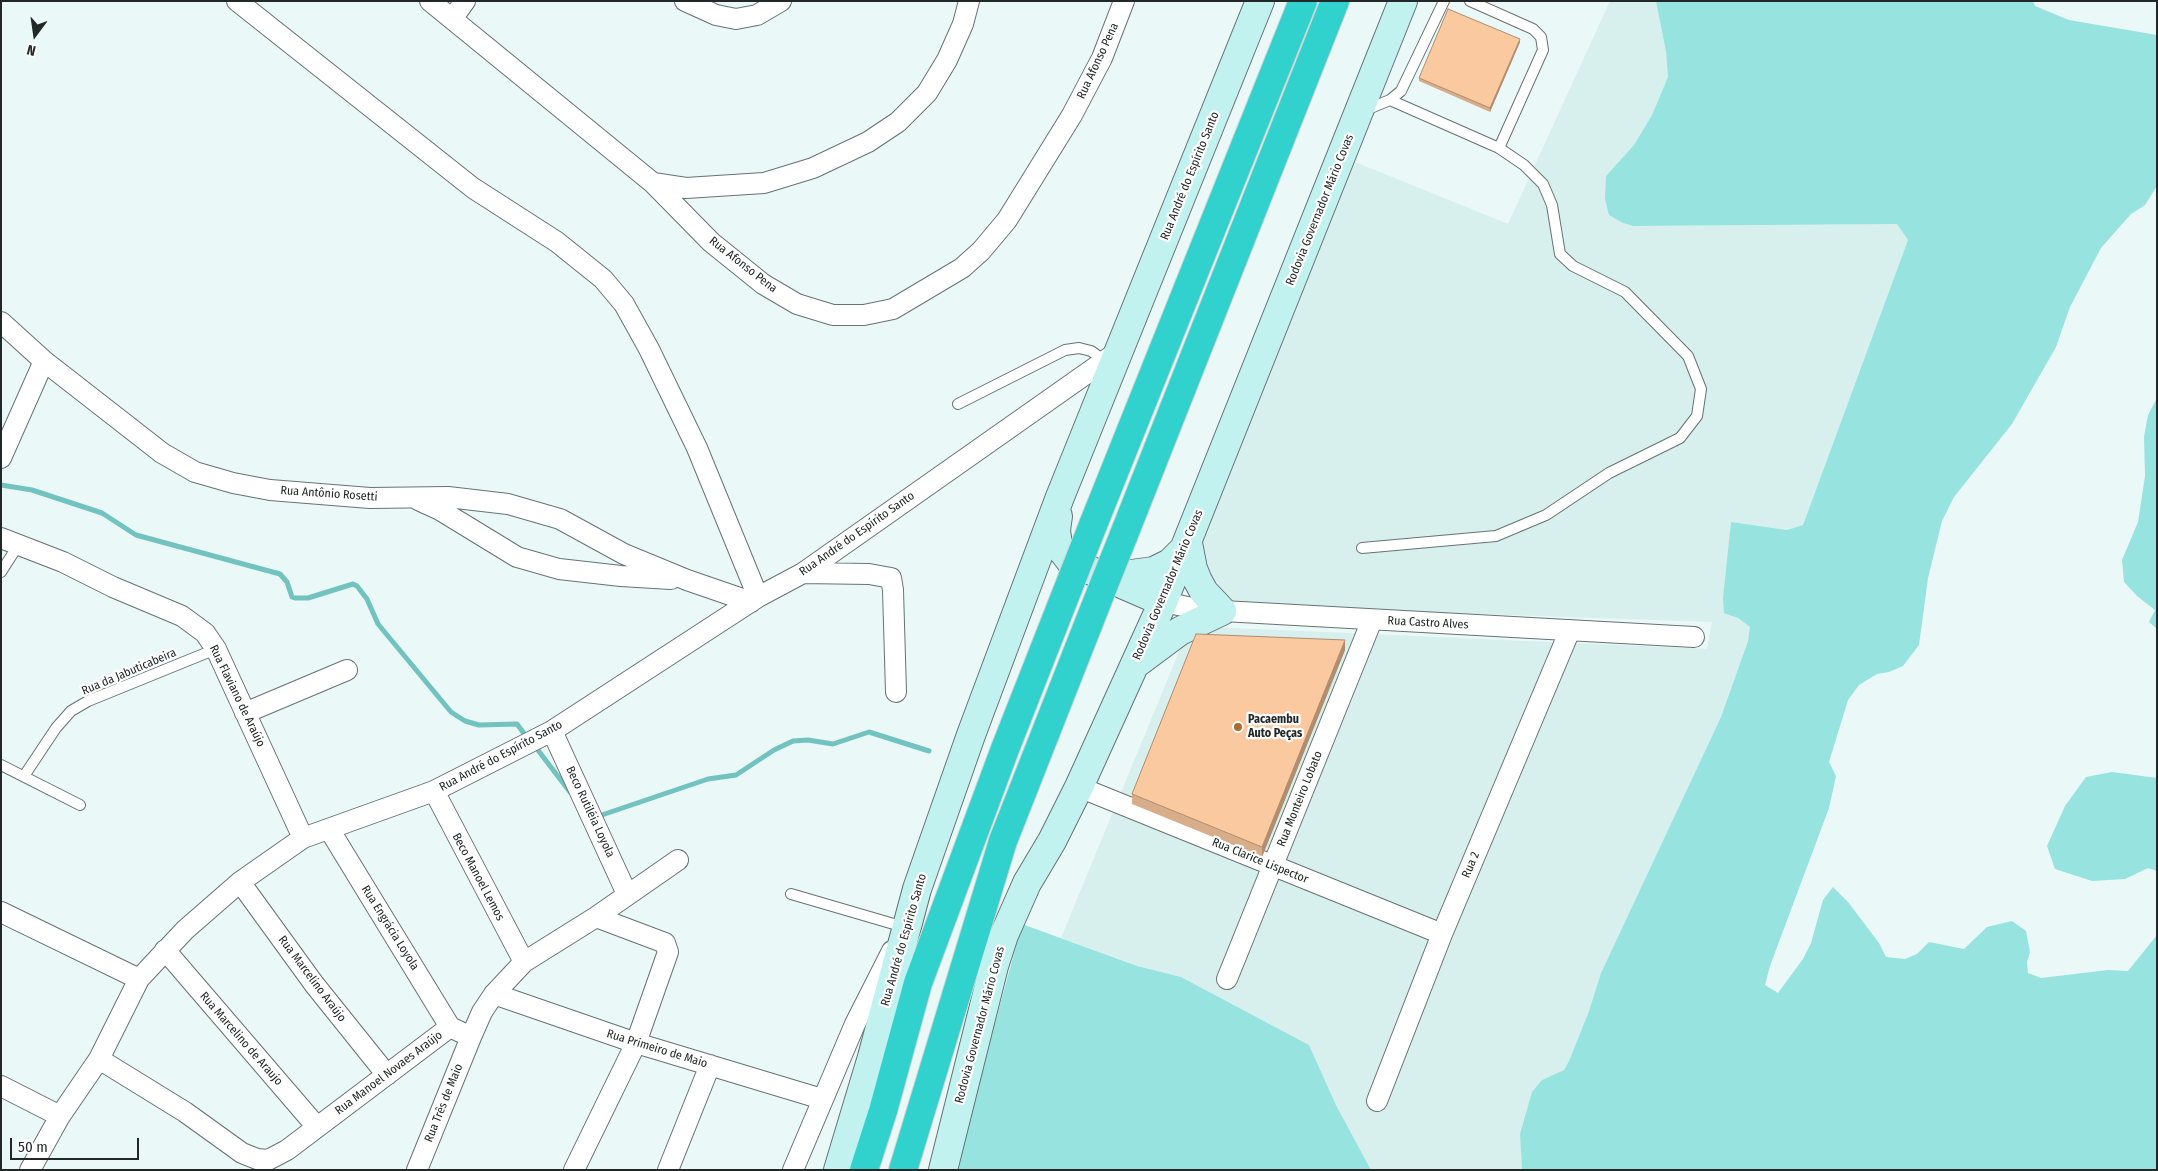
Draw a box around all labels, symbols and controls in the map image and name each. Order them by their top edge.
north arrow [10,10,60,60]
street label: Rua Afonso Pena [1074,21,1122,101]
text: N [25,41,37,59]
street label: Rua André do Espírito Santo [1158,110,1222,242]
street label: Rodovia Governador Mário Covas [1283,132,1357,288]
street label: Rua Afonso Pena [706,234,780,296]
street label: Rua Antônio Rosetti [280,483,378,505]
street label: Rua André do Espírito Santo [797,489,917,579]
street label: Rodovia Governador Mário Covas [1130,508,1206,662]
street label: Rua Castro Alves [1387,614,1469,632]
street label: Rua Flaviano de Araújo [206,643,268,749]
street label: Rua da Jabuticabeira [80,646,178,698]
place label: Pacaembu Auto Peças [1248,713,1302,741]
street label: Rua André do Espírito Santo [437,717,565,795]
marker: Pacaembu Auto Peças [1232,721,1244,733]
street label: Rua Monteiro Lobato [1274,749,1326,849]
street label: Beco Rutiléia Loyola [563,764,617,860]
street label: Beco Manoel Lemos [449,831,507,923]
street label: Rua Clarice Lispector [1210,835,1310,887]
street label: Rua 2 [1459,850,1483,880]
street label: Rua André do Espírito Santo [878,872,930,1008]
street label: Rua Engrácia Loyola [358,883,422,973]
street label: Rua Marcelino Araújo [275,933,349,1025]
street label: Rodovia Governador Mário Covas [952,945,1008,1105]
street label: Rua Marcelino de Araujo [197,989,285,1089]
street label: Rua Primeiro de Maio [605,1027,709,1071]
street label: Rua Manoel Novaes Araújo [333,1028,445,1118]
street label: Rua Três de Maio [422,1062,466,1144]
scale bar [12,1128,141,1160]
text: 50 m [18,1138,48,1156]

